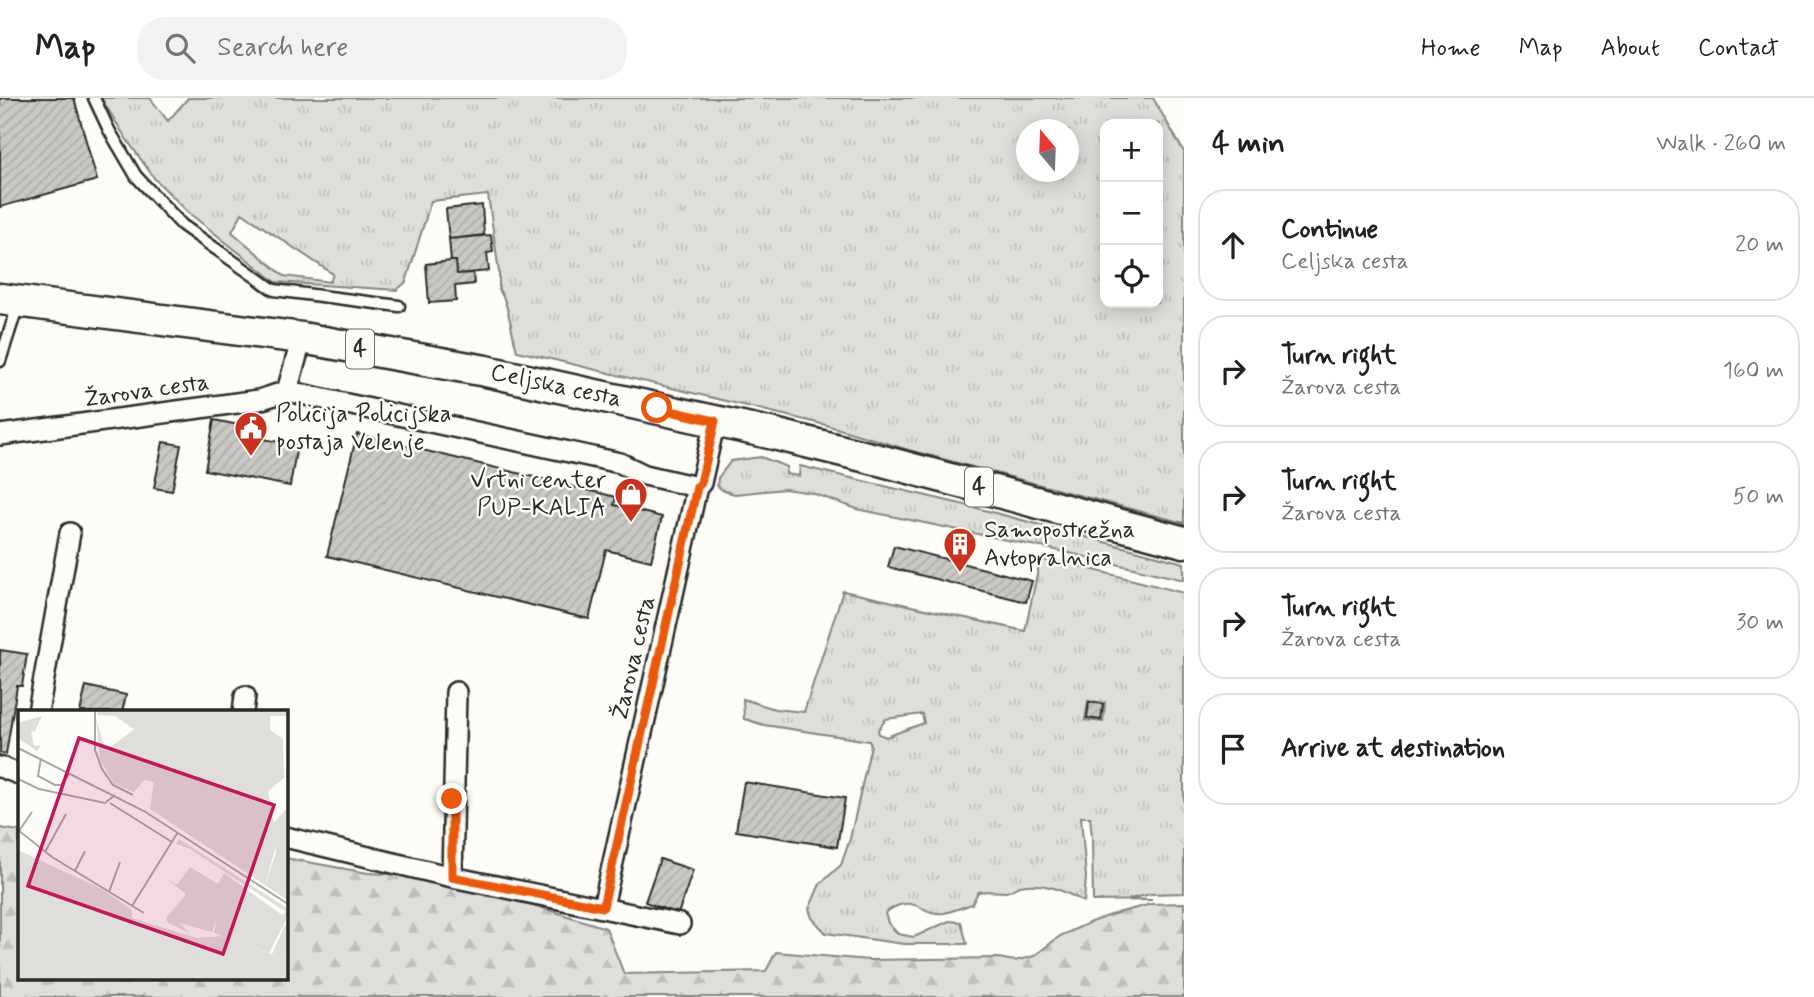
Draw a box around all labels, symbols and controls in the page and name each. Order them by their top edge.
search box [137,17,627,80]
text: Map [35,26,95,70]
icon: search [161,29,199,67]
text: Search here [217,31,348,65]
text: Home [1421,33,1481,64]
text: Map [1519,33,1563,64]
text: About [1601,33,1660,64]
text: Contact [1698,33,1779,64]
north arrow [1016,119,1079,182]
map controls [1100,119,1163,308]
button: + [1100,119,1163,182]
text: 4 min [1212,124,1285,163]
text: Walk · 260 m [1656,129,1786,159]
button: − [1100,182,1163,245]
text: Continue [1281,213,1378,247]
icon: ahead [1214,226,1252,264]
text: 20 m [1735,230,1784,260]
button: locate [1100,245,1163,308]
text: Celjska cesta [1281,247,1409,277]
road number: 4 [346,330,374,368]
text: Turn right [1281,339,1397,373]
icon: right [1214,352,1252,390]
text: 160 m [1723,356,1784,386]
street label: Celjska cesta [488,357,624,415]
street label: Žarova cesta [83,367,211,415]
text: Žarova cesta [1281,373,1401,403]
route start [641,392,672,423]
place label: Policija Policijska postaja Velenje [276,399,451,458]
public building icon: Policija Policijska postaja Velenje [232,409,270,458]
place label: Vrtni center PUP-KALIA [470,465,606,524]
text: Turn right [1281,465,1397,499]
road number: 4 [965,468,993,506]
shop icon: Vrtni center PUP-KALIA [612,475,650,524]
icon: right [1214,478,1252,516]
text: 50 m [1733,482,1784,512]
text: Žarova cesta [1281,499,1401,529]
place label: Samopostrežna Avtopralnica [984,515,1135,574]
building icon: Samopostrežna Avtopralnica [941,525,979,574]
text: Turn right [1281,591,1397,625]
street label: Žarova cesta [605,593,663,723]
icon: right [1214,604,1252,642]
text: 30 m [1736,608,1784,638]
text: Žarova cesta [1281,625,1401,655]
inset map [18,710,287,979]
icon: arrive [1214,730,1252,768]
text: Arrive at destination [1281,732,1505,766]
route end [436,783,467,814]

